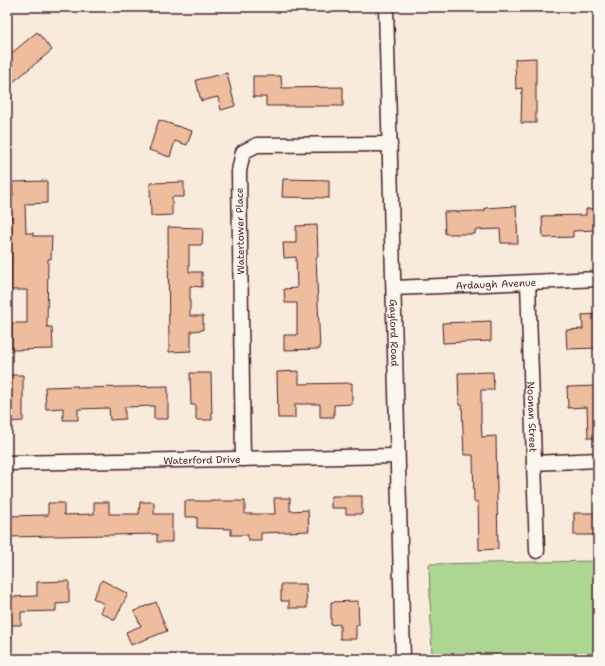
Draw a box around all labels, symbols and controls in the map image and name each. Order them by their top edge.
street label: Watertower Place [233,187,247,275]
street label: Ardaugh Avenue [455,275,537,292]
street label: Gaylord Road [387,299,402,367]
street label: Noonan Street [525,381,540,453]
street label: Waterford Drive [163,452,241,467]

